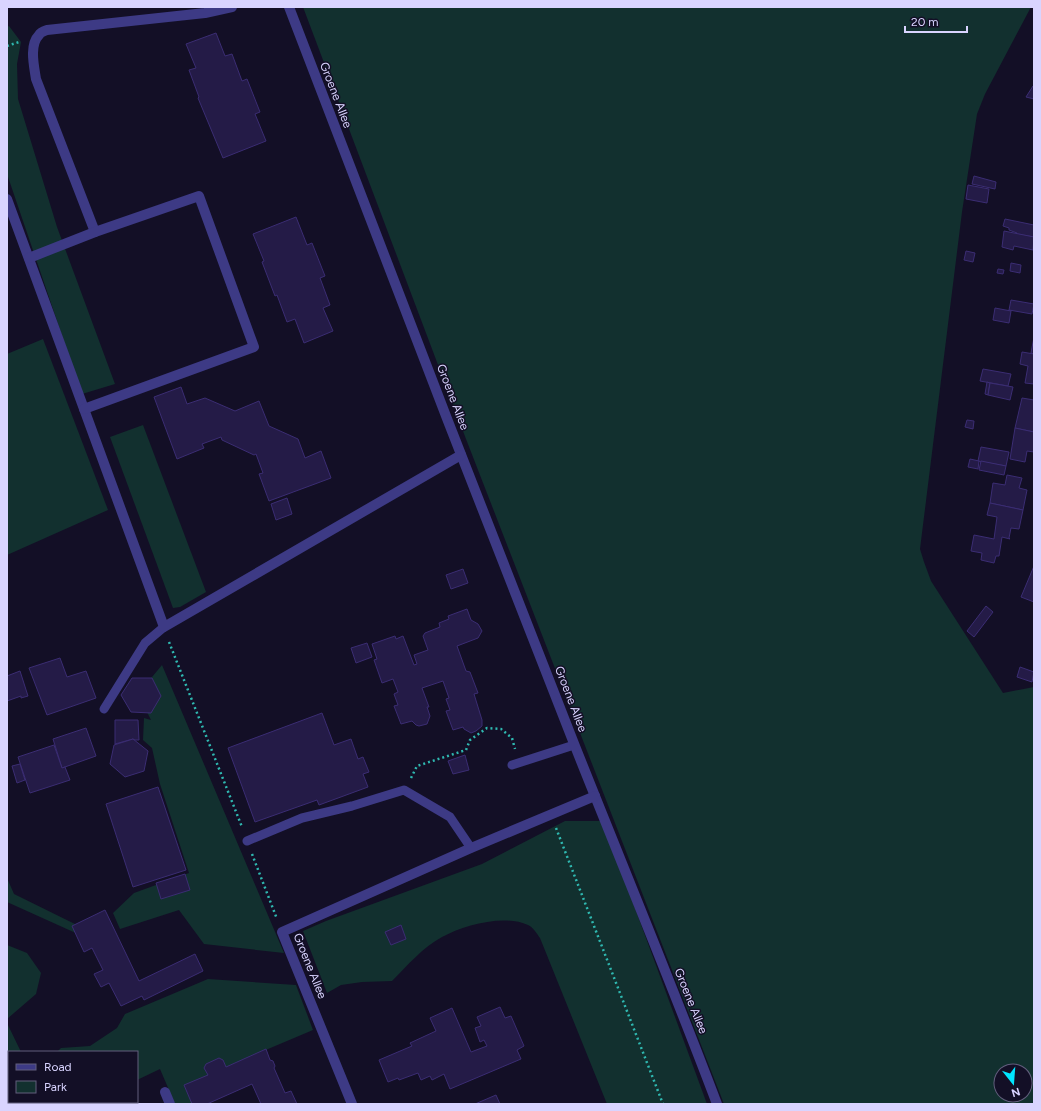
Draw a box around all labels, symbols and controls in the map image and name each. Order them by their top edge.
scale bar [905,8,967,34]
text: 20 m [911,15,939,29]
street label: Groene Allee [317,60,355,130]
street label: Groene Allee [434,362,472,432]
street label: Groene Allee [552,664,590,734]
street label: Groene Allee [291,931,330,1001]
street label: Groene Allee [672,966,711,1036]
legend [8,1051,138,1103]
text: Road [44,1060,72,1074]
north arrow [993,1063,1033,1103]
text: Park [44,1080,67,1094]
text: N [1010,1085,1022,1100]

